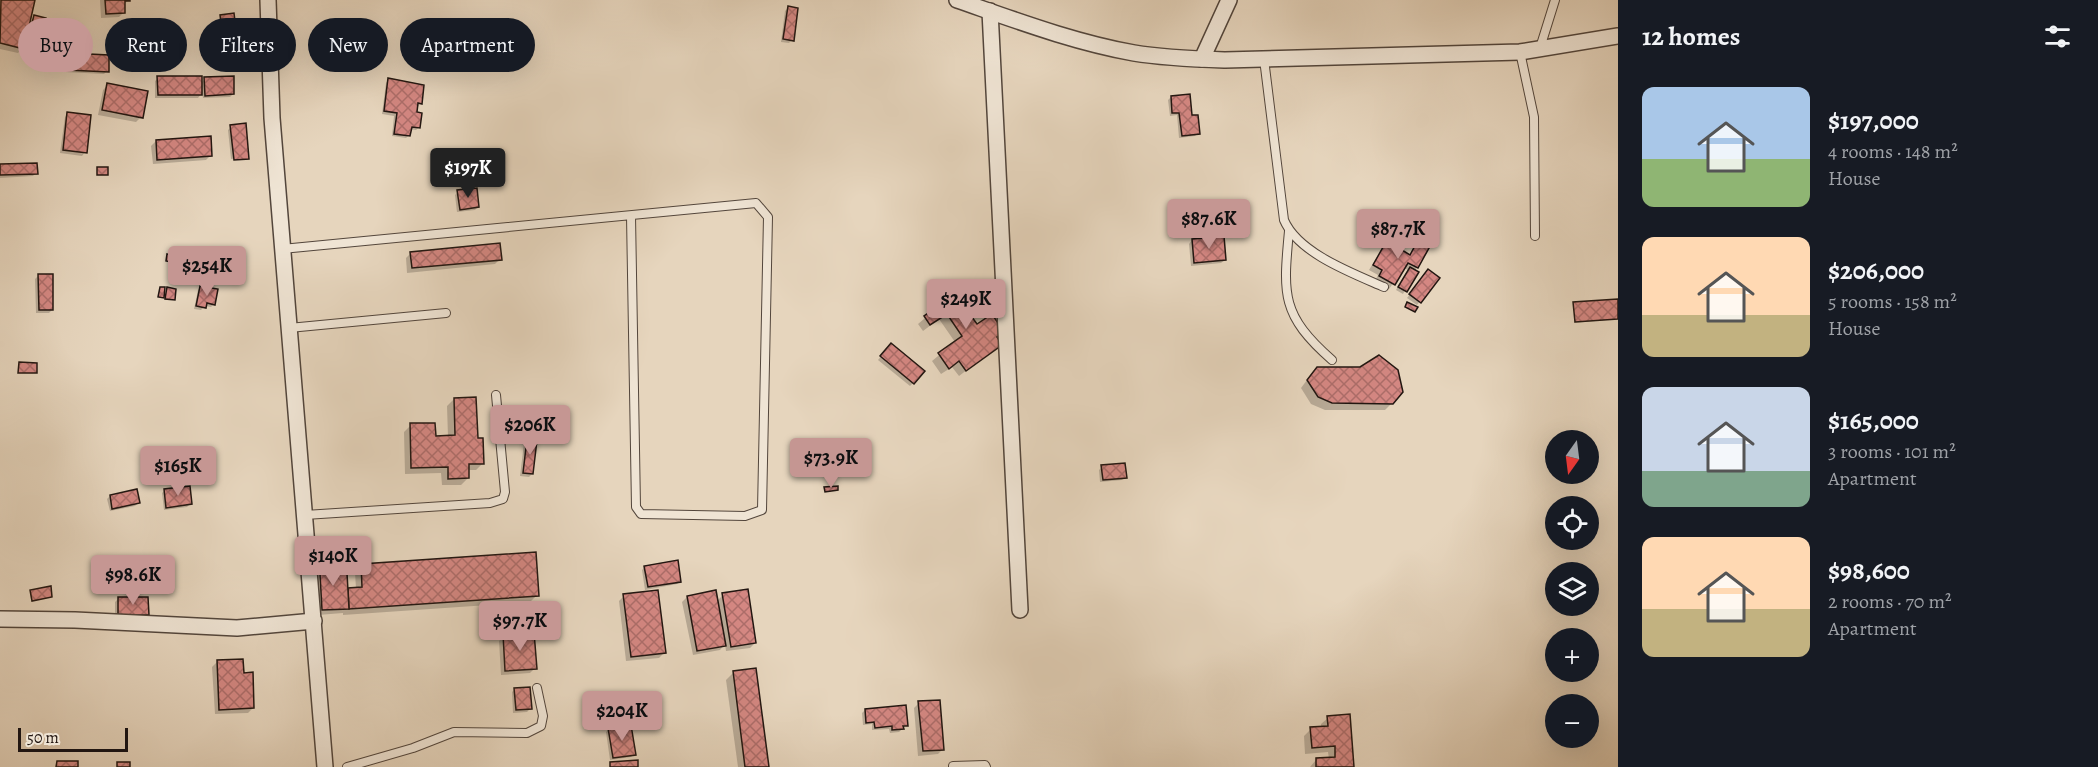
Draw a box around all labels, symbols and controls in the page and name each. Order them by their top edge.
chip: Buy [18,18,93,72]
chip: Rent [105,18,187,72]
chip: Filters [199,18,296,72]
chip: New [308,18,388,72]
chip: Apartment [400,18,535,72]
text: 12 homes [1642,19,1740,54]
icon: filters [2041,20,2074,53]
text: $197,000 [1828,103,1919,138]
icon: home [1690,111,1762,183]
text: 4 rooms · 148 m² [1828,138,1958,165]
pin: $197K [426,148,510,199]
text: $197K [444,154,492,181]
text: House [1828,165,1880,192]
pin: $87.6K [1160,199,1258,250]
text: $87.6K [1181,205,1237,232]
pin: $87.7K [1349,209,1447,260]
text: $87.7K [1371,215,1425,242]
pin: $254K [165,246,249,297]
text: $254K [182,252,232,279]
text: $206,000 [1828,253,1924,288]
icon: home [1690,261,1762,333]
pin: $249K [924,279,1008,330]
text: $249K [941,285,991,312]
text: 5 rooms · 158 m² [1828,288,1957,315]
text: House [1828,315,1880,342]
text: $165,000 [1828,403,1919,438]
pin: $206K [488,405,572,456]
text: $206K [504,411,556,438]
icon: home [1690,411,1762,483]
north arrow [1545,430,1599,484]
map controls [1545,430,1599,748]
pin: $73.9K [782,438,880,489]
text: 3 rooms · 101 m² [1828,438,1956,465]
text: $73.9K [804,444,858,471]
pin: $165K [136,446,220,497]
text: $165K [154,452,202,479]
text: Apartment [1828,465,1917,492]
button: locate [1545,496,1599,550]
pin: $140K [291,536,375,587]
text: $140K [308,542,358,569]
text: $98,600 [1828,553,1910,588]
pin: $98.6K [84,555,182,606]
text: $98.6K [105,561,161,588]
icon: home [1690,561,1762,633]
button: layers [1545,562,1599,616]
text: 2 rooms · 70 m² [1828,588,1952,615]
pin: $97.7K [471,601,569,652]
text: $97.7K [493,607,547,634]
text: Apartment [1828,615,1917,642]
button: + [1545,628,1599,682]
pin: $204K [580,691,664,742]
button: − [1545,694,1599,748]
text: $204K [596,697,648,724]
scale bar [18,725,128,752]
text: 50 m [27,727,59,749]

